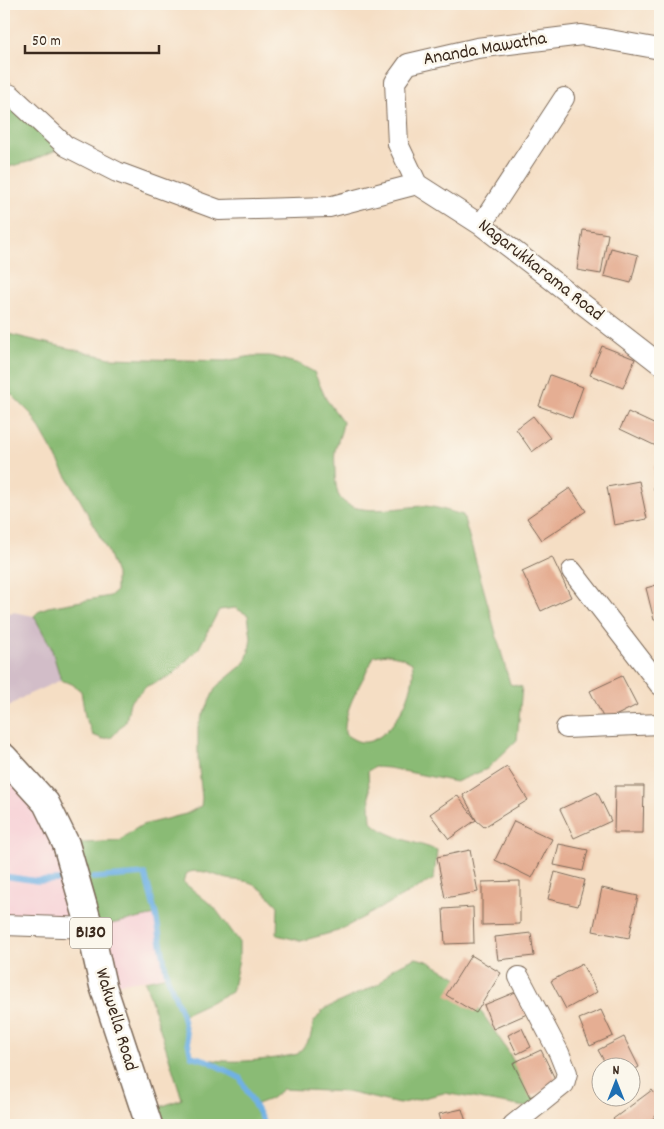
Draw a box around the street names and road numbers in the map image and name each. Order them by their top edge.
street label: Ananda Mawatha [421,26,550,74]
street label: Nagarukkarama Road [471,213,609,329]
road number: B130 [70,918,112,948]
street label: Wakwella Road [87,965,143,1075]

